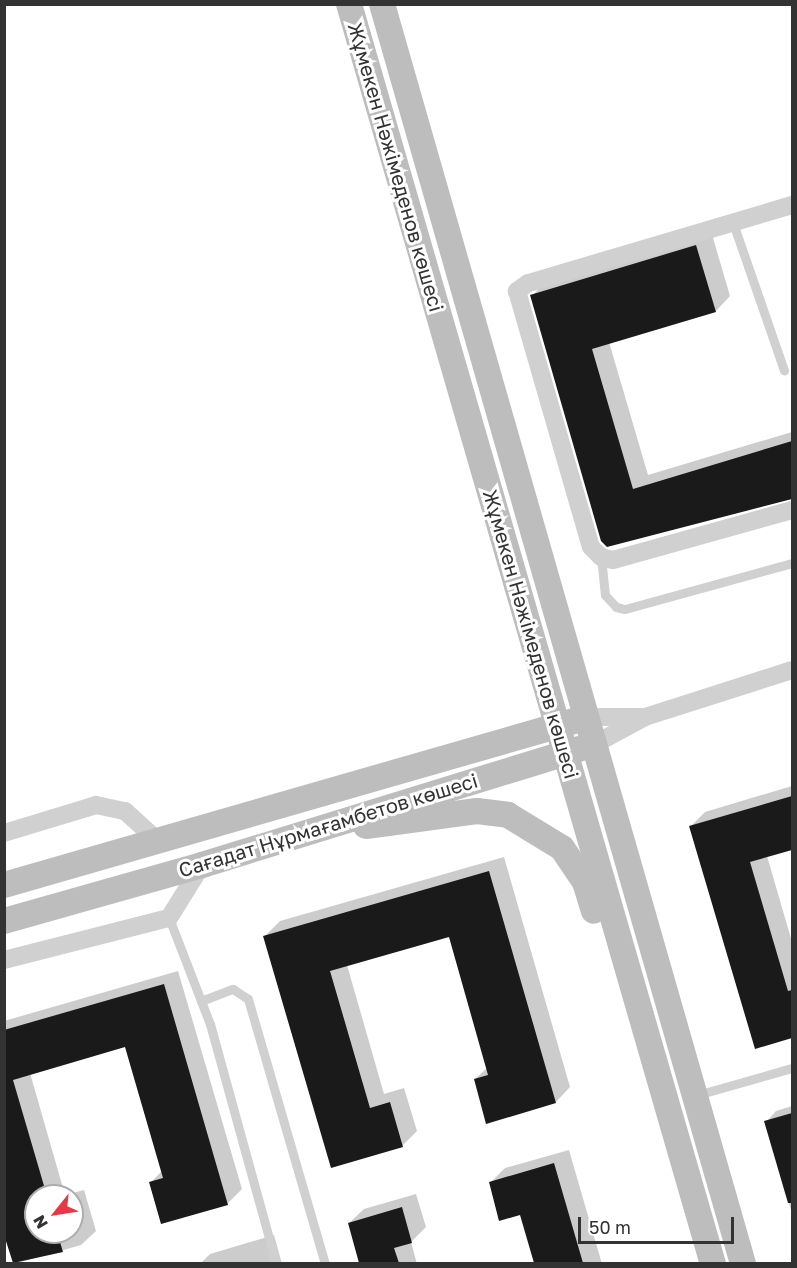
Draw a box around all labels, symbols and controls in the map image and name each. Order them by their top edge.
street label: Жұмекен Нәжімеденов көшесі [343,20,449,314]
street label: Жұмекен Нәжімеденов көшесі [478,487,584,781]
street label: Сағадат Нұрмағамбетов көшесі [176,768,480,882]
north arrow [24,1184,84,1244]
scale bar [581,1205,737,1243]
text: N [28,1212,52,1232]
text: 50 m [589,1216,631,1238]

